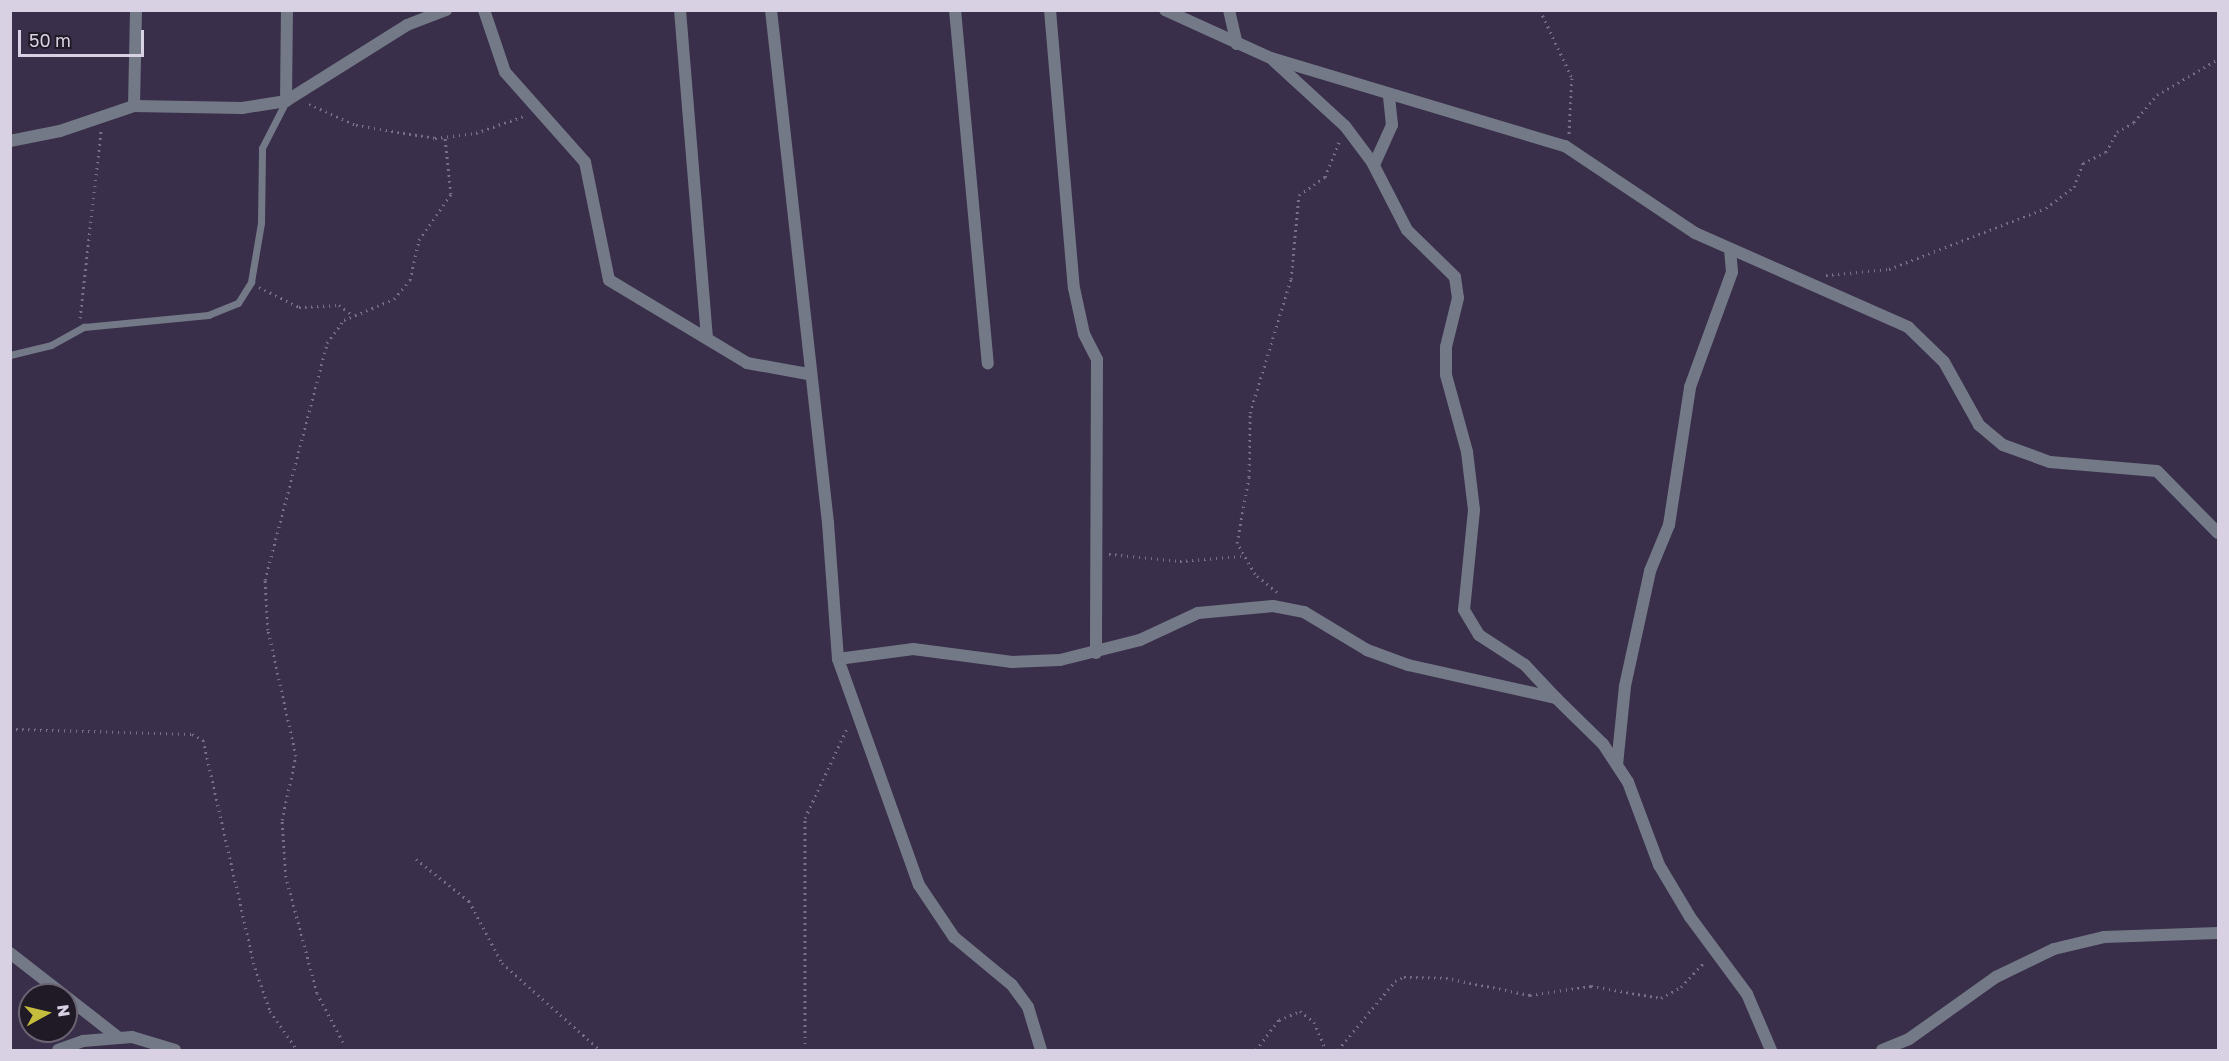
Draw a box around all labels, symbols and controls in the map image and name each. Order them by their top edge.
scale bar [21,18,147,56]
text: 50 m [29,29,71,51]
north arrow [18,983,78,1043]
text: N [53,1003,75,1018]

